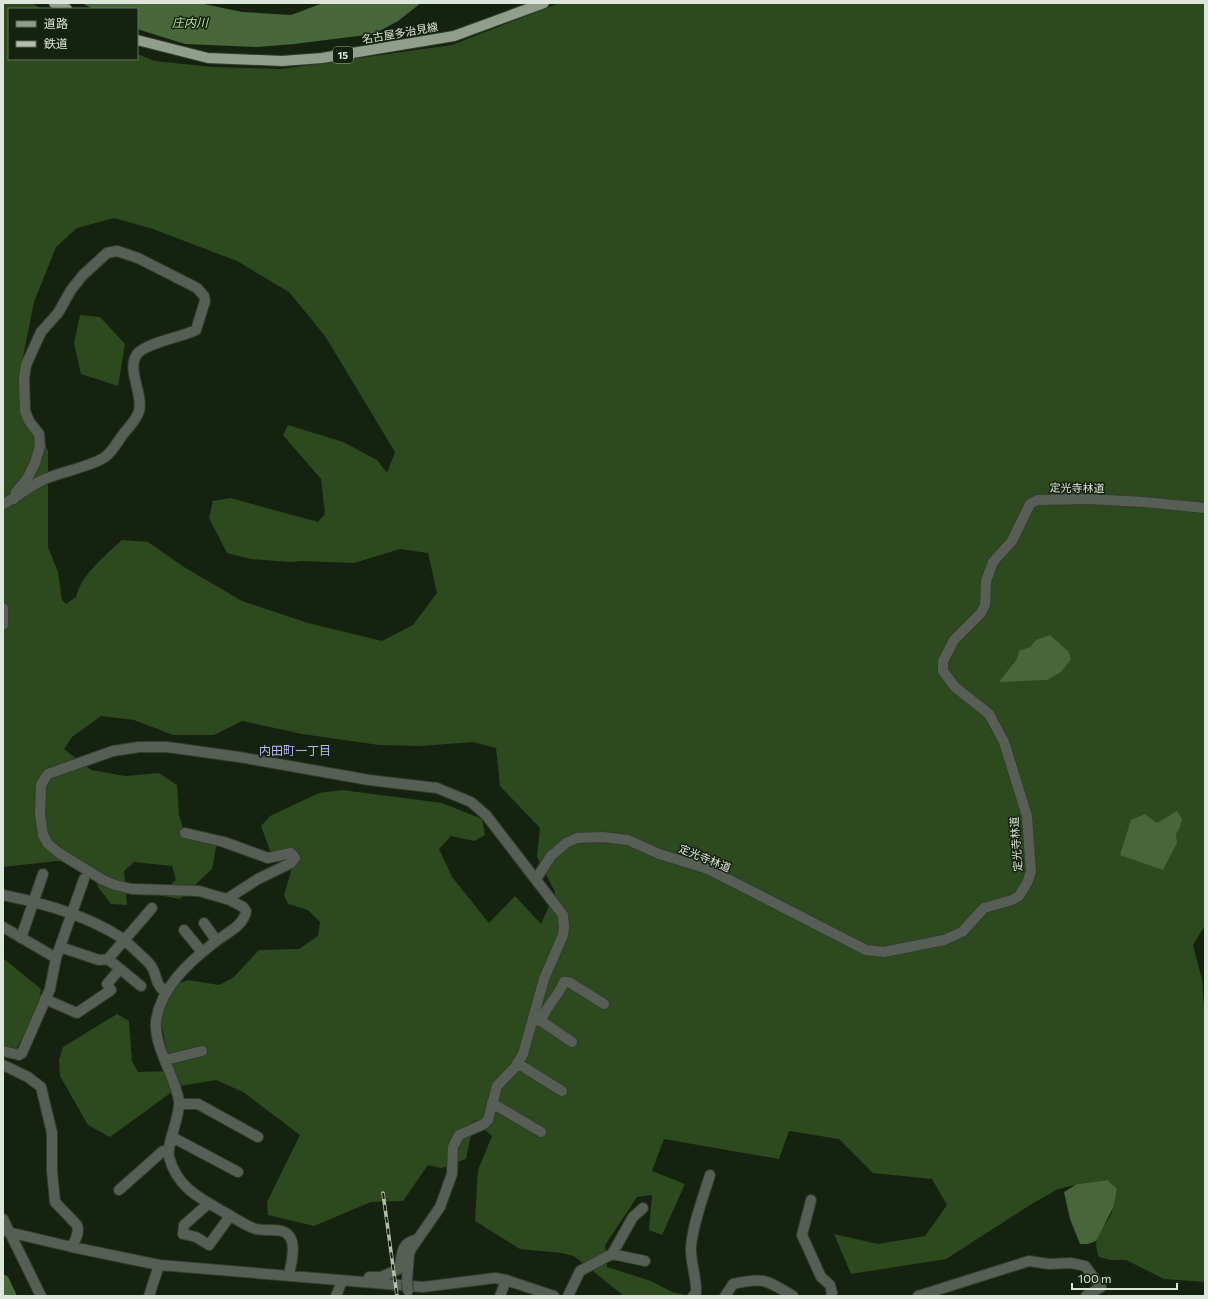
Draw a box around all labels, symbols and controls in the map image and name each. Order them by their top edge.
legend [8,8,138,60]
water label: 庄内川 [172,15,210,29]
text: 道路 [44,16,68,30]
street label: 名古屋多治見線 [361,19,439,46]
text: 鉄道 [44,36,68,50]
road number: 15 [333,47,353,63]
street label: 定光寺林道 [1049,481,1105,494]
district label: 内田町一丁目 [259,743,331,757]
street label: 定光寺林道 [1007,816,1024,872]
street label: 定光寺林道 [677,841,733,874]
scale bar [1072,1265,1177,1291]
text: 100 m [1078,1271,1112,1285]

